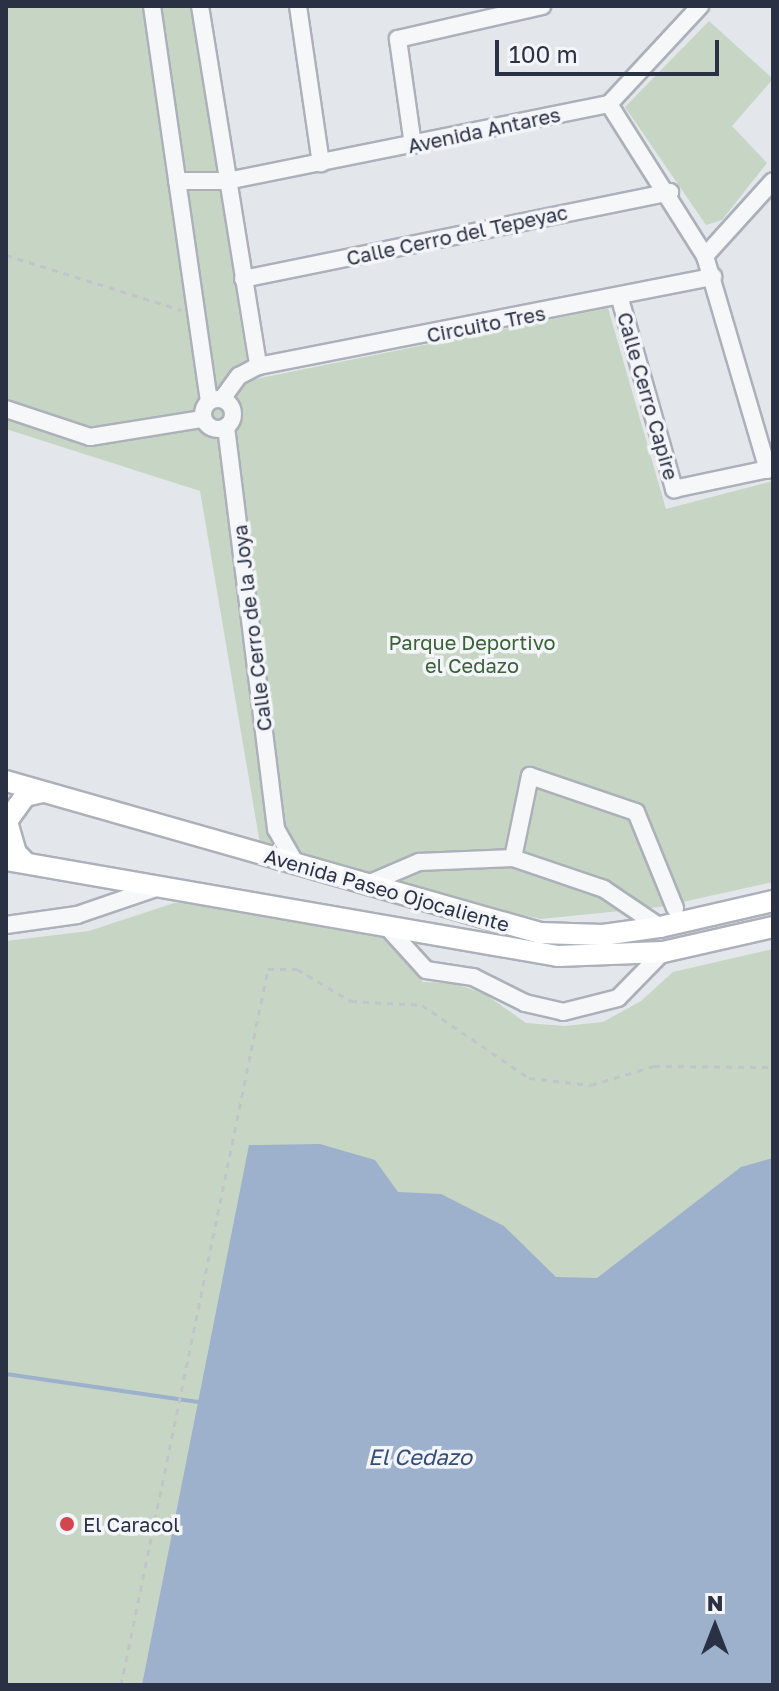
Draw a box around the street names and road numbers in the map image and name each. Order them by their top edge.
street label: Avenida Antares [405,102,563,158]
street label: Calle Cerro del Tepeyac [344,200,570,270]
street label: Circuito Tres [425,301,547,347]
street label: Calle Cerro Capire [613,309,683,483]
street label: Calle Cerro de la Joya [227,523,277,733]
street label: Avenida Paseo Ojocaliente [262,844,512,936]

